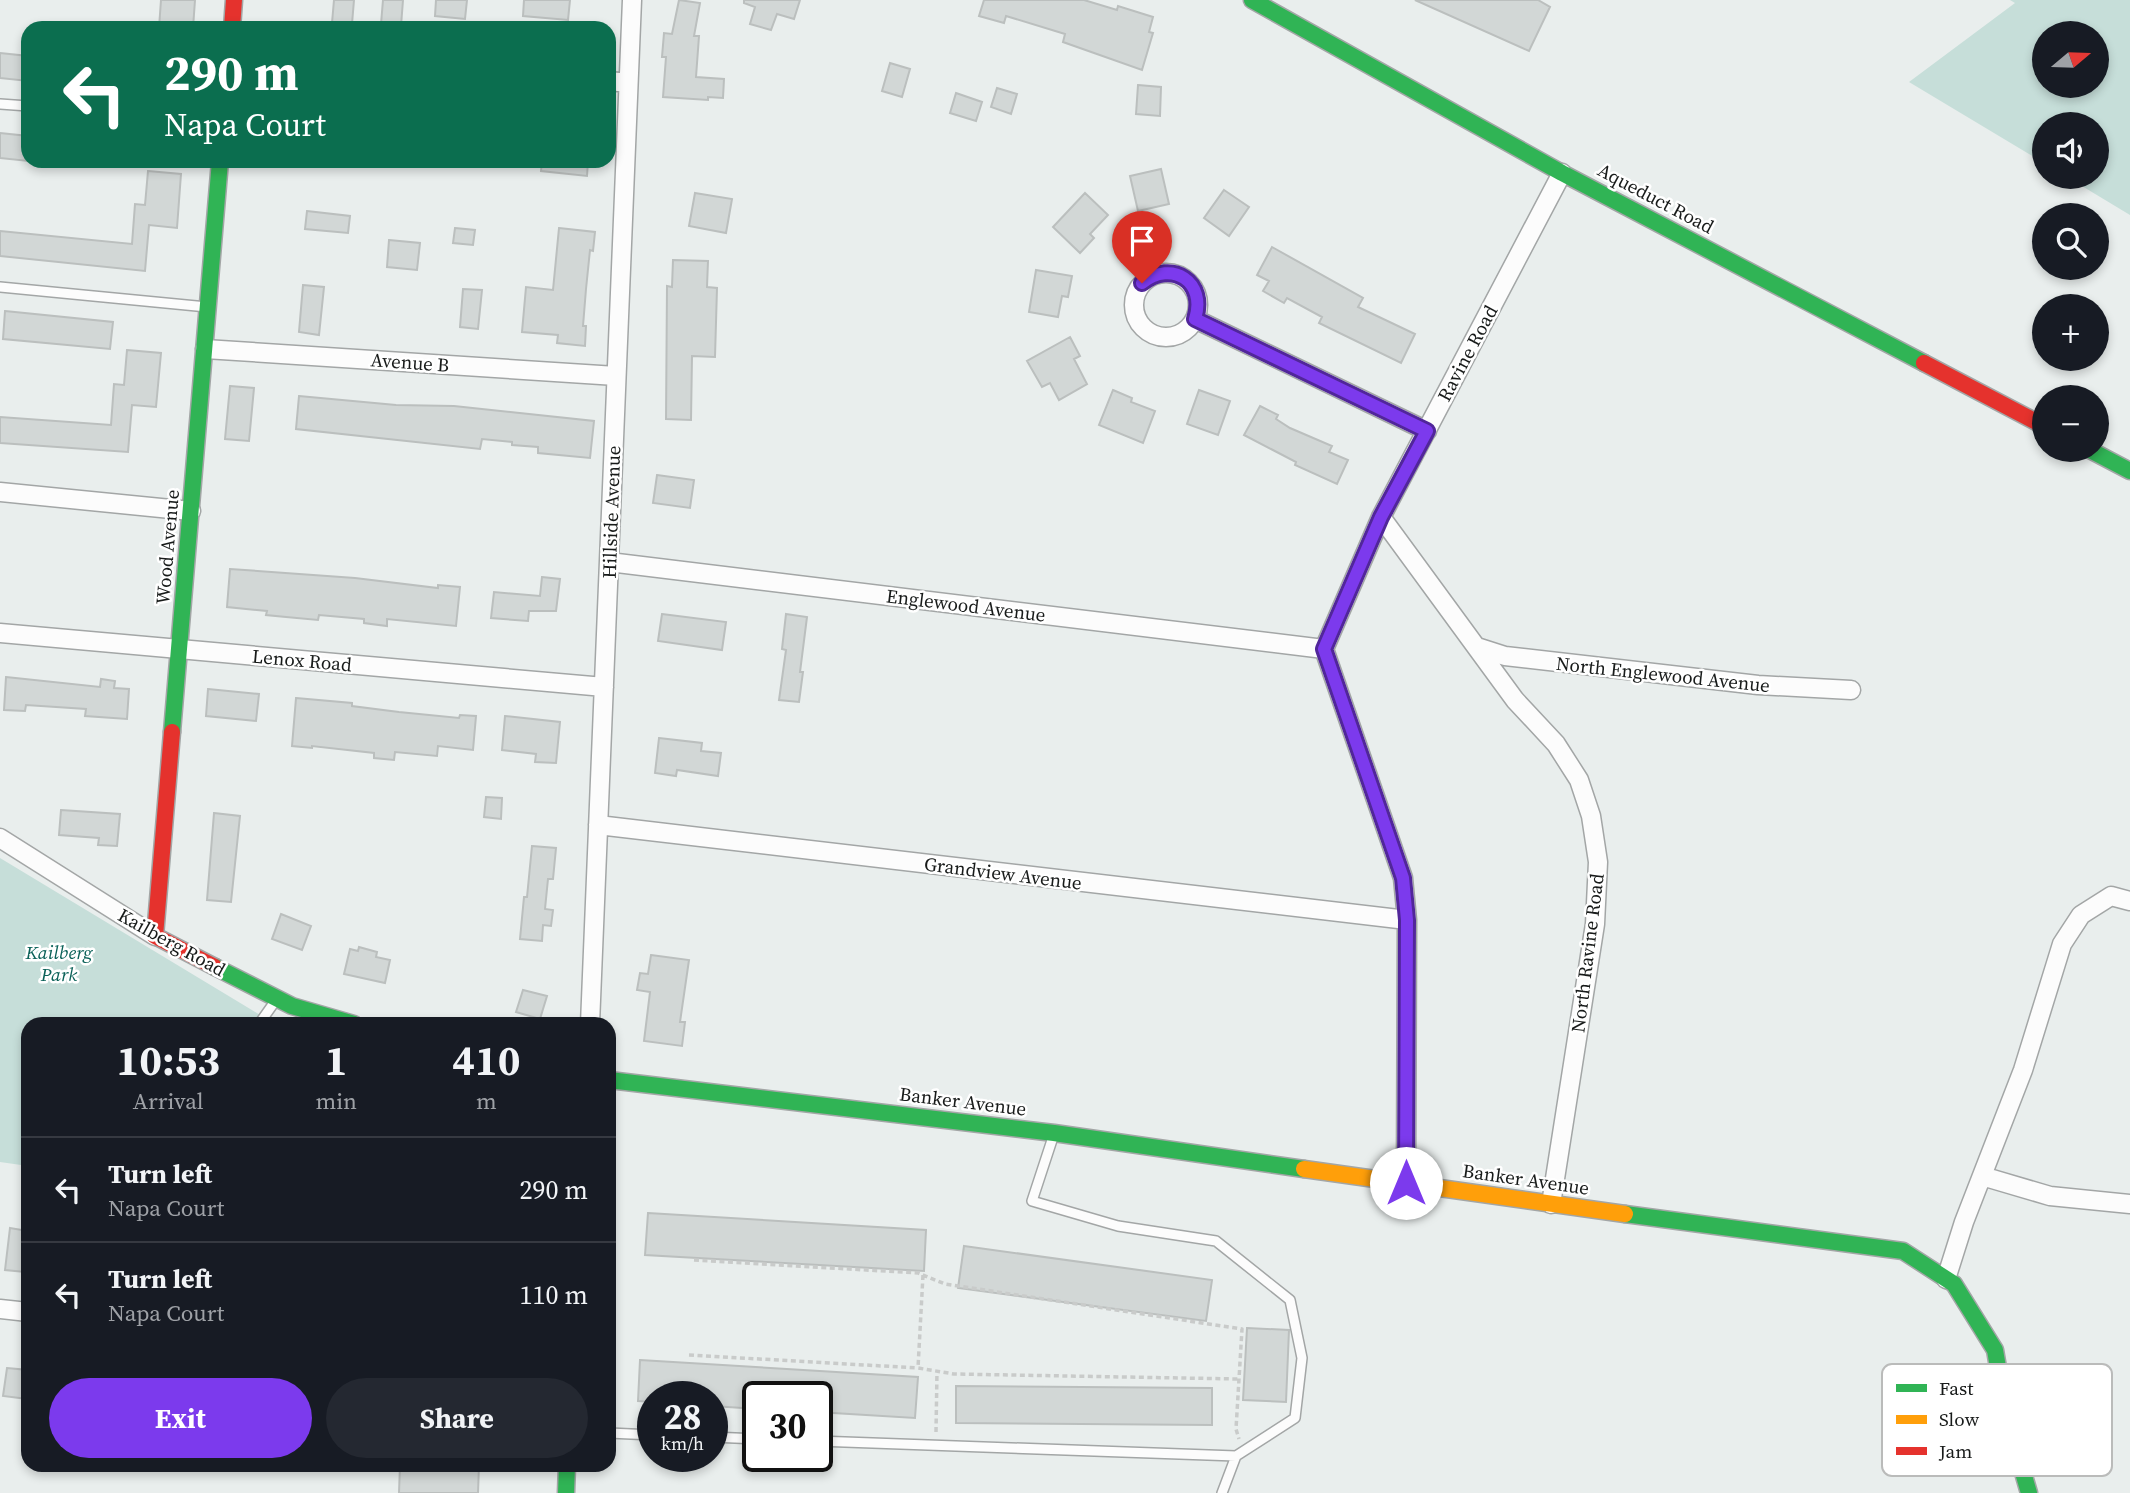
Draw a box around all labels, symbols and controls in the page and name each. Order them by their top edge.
north arrow [2032,21,2109,98]
map controls [2032,21,2109,462]
text: 290 m [164,39,299,106]
icon: left [49,49,140,140]
text: Napa Court [164,103,326,147]
button: sound [2032,112,2109,189]
street label: Aqueduct Road [1593,157,1719,240]
button: search [2032,203,2109,280]
pin [1112,211,1172,283]
icon: arrive [1123,222,1161,260]
button: + [2032,294,2109,371]
street label: Ravine Road [1431,300,1503,406]
street label: Avenue B [370,346,450,378]
button: − [2032,385,2109,462]
street label: Hillside Avenue [596,445,626,579]
street label: Wood Avenue [149,488,185,606]
street label: Englewood Avenue [885,582,1047,628]
street label: Lenox Road [251,643,353,677]
street label: North Englewood Avenue [1555,650,1771,698]
street label: Grandview Avenue [923,850,1083,896]
street label: North Ravine Road [1564,872,1610,1034]
street label: Kailberg Road [114,902,231,982]
park label: Kailberg Park [24,939,93,987]
text: 10:53 [116,1031,220,1089]
text: 1 [325,1031,348,1089]
text: 410 [452,1031,521,1089]
street label: Banker Avenue [898,1080,1028,1122]
text: Arrival [133,1085,204,1117]
text: min [315,1085,357,1117]
text: m [476,1085,497,1117]
position arrow [1369,1146,1443,1220]
text: Turn left [108,1156,212,1192]
street label: Banker Avenue [1461,1157,1591,1201]
icon: left [49,1171,87,1209]
text: 290 m [520,1172,588,1208]
text: Napa Court [108,1192,224,1224]
text: Turn left [108,1261,212,1297]
icon: left [49,1276,87,1314]
text: 110 m [520,1277,588,1313]
text: Napa Court [108,1297,224,1329]
legend [1882,1364,2112,1476]
text: Fast [1939,1375,1974,1401]
button: Exit [49,1378,312,1458]
button: Share [326,1378,588,1458]
speed limit sign: 30 [742,1381,833,1472]
text: 28 [664,1393,701,1441]
text: Slow [1939,1406,1980,1432]
text: km/h [661,1431,704,1456]
text: Jam [1938,1438,1972,1464]

